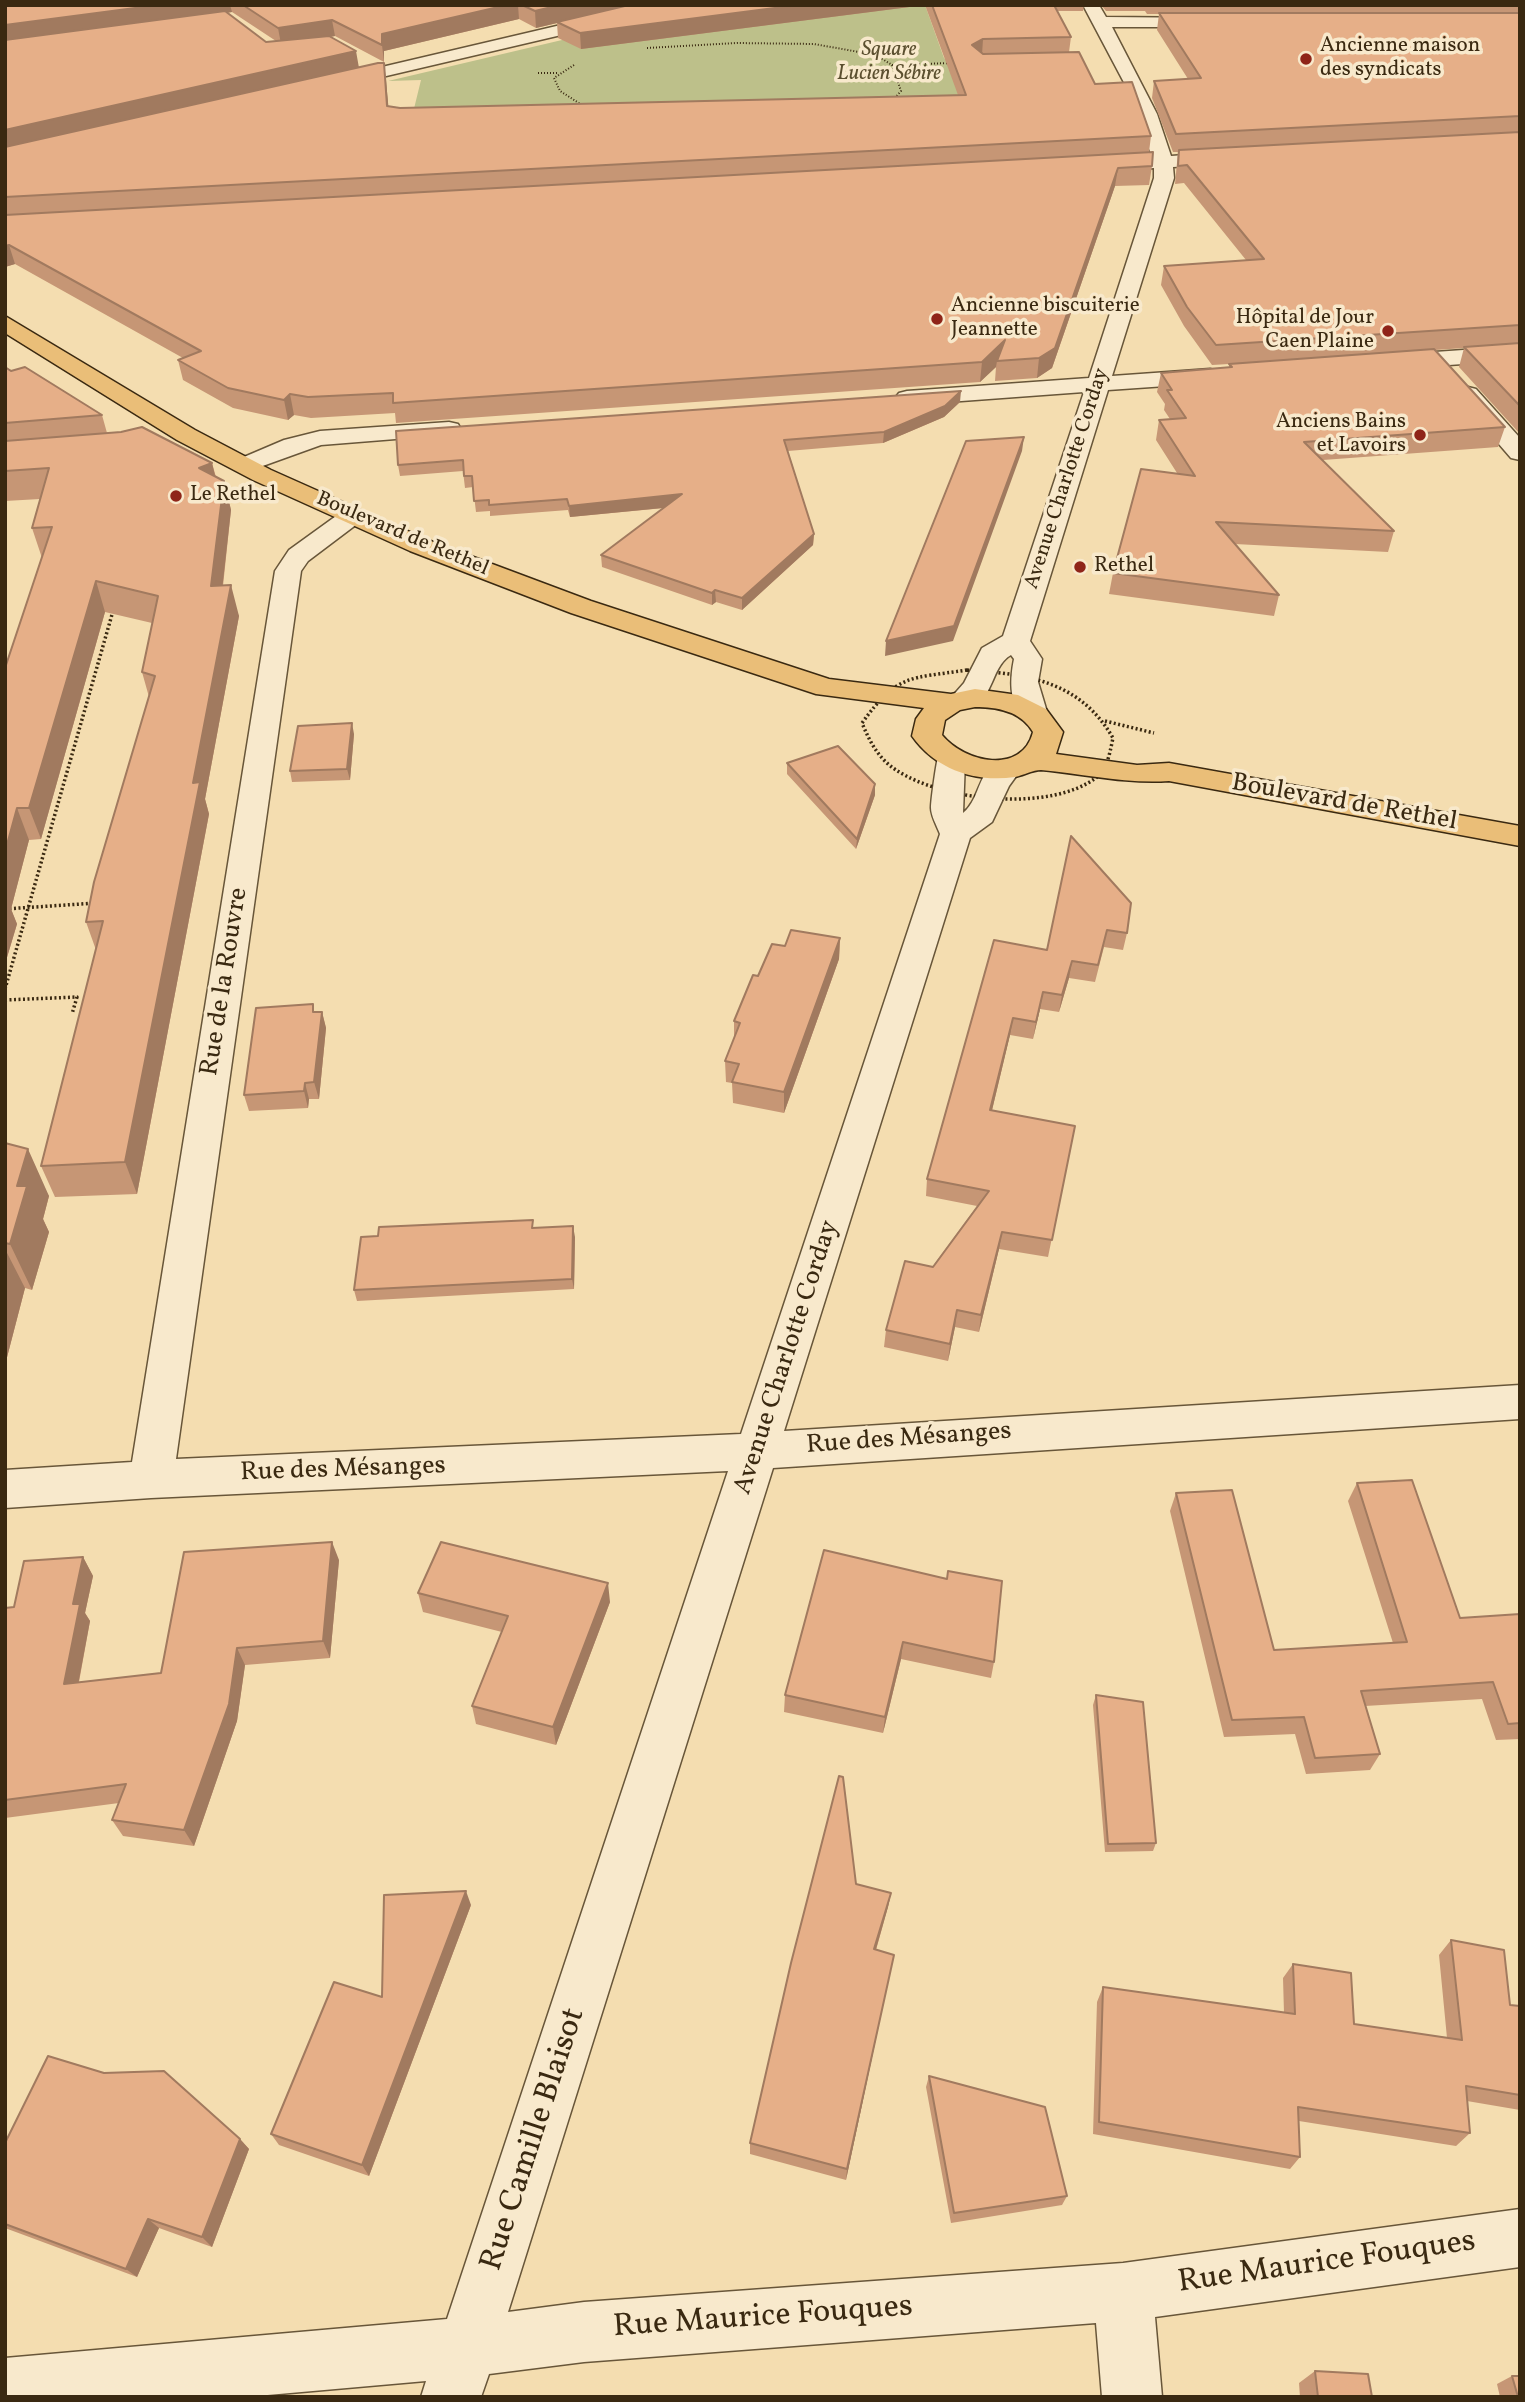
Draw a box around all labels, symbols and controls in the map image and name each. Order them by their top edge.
place label: Ancienne maison des syndicats [1320,34,1480,84]
park label: Square Lucien Sébire [837,38,941,88]
marker: Ancienne maison des syndicats [1298,51,1314,67]
place label: Ancienne biscuiterie Jeannette [951,294,1140,344]
place label: Hôpital de Jour Caen Plaine [1236,306,1374,356]
marker: Ancienne biscuiterie Jeannette [929,311,945,327]
marker: Hôpital de Jour Caen Plaine [1380,323,1396,339]
street label: Avenue Charlotte Corday [1020,365,1116,593]
place label: Anciens Bains et Lavoirs [1276,410,1406,460]
marker: Anciens Bains et Lavoirs [1412,427,1428,443]
place label: Le Rethel [190,483,276,509]
street label: Boulevard de Rethel [312,487,492,583]
marker: Le Rethel [168,488,184,504]
place label: Rethel [1094,554,1154,580]
marker: Rethel [1072,559,1088,575]
street label: Boulevard de Rethel [1229,769,1459,839]
street label: Rue de la Rouvre [196,886,256,1078]
street label: Avenue Charlotte Corday [729,1217,847,1499]
street label: Rue des Mésanges [805,1417,1013,1463]
street label: Rue des Mésanges [240,1452,446,1490]
street label: Rue Camille Blaisot [474,2004,596,2276]
street label: Rue Maurice Fouques [1176,2224,1478,2304]
street label: Rue Maurice Fouques [612,2289,914,2349]

